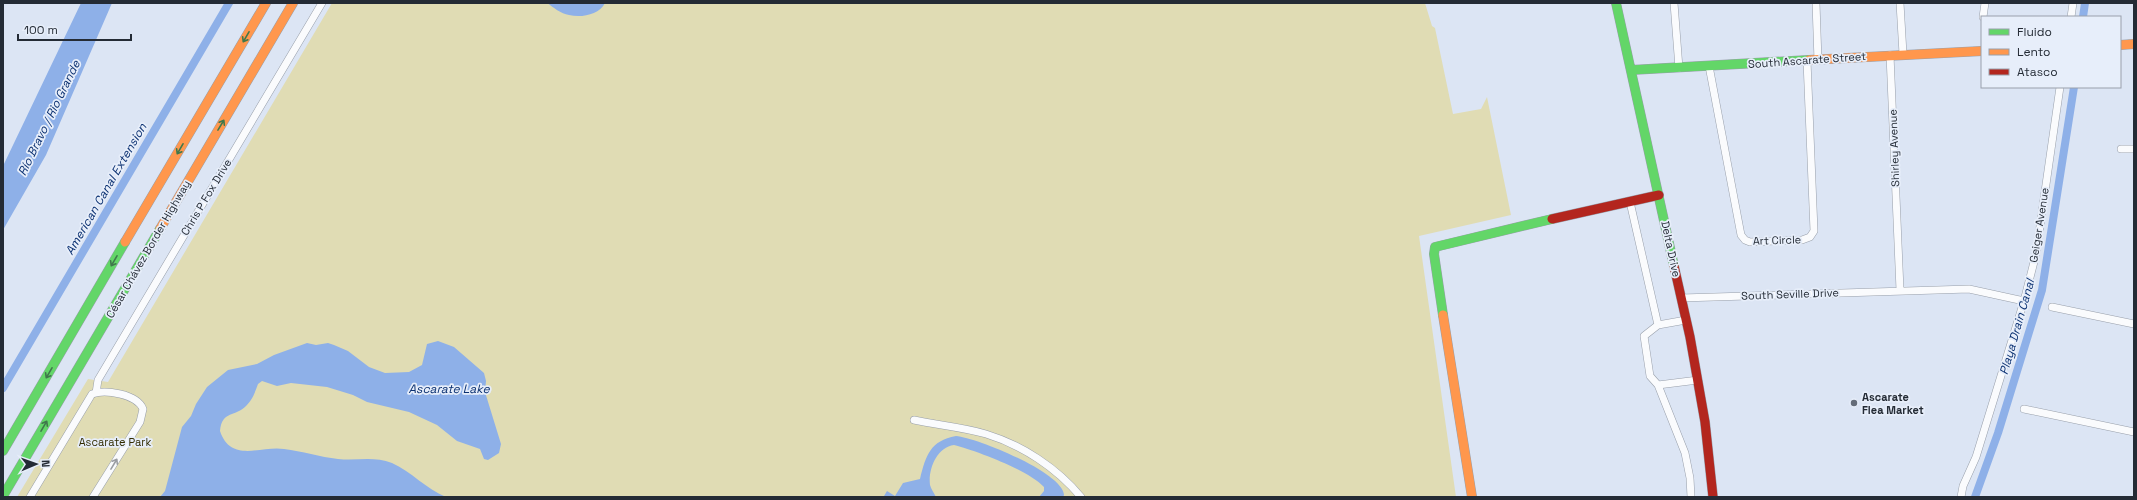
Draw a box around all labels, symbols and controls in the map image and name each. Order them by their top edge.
scale bar [18,16,131,42]
legend [1981,16,2121,88]
text: 100 m [24,22,58,38]
text: Fluido [2017,24,2052,40]
one-way arrow [241,31,249,43]
text: Lento [2017,44,2051,60]
street label: South Ascarate Street [1748,49,1866,71]
water label: Río Bravo / Rio Grande [14,57,84,178]
text: Atasco [2017,64,2058,80]
street label: Shirley Avenue [1886,109,1902,187]
one-way arrow [218,119,226,131]
water label: American Canal Extension [62,120,151,258]
one-way arrow [176,143,184,155]
street label: Chris P Fox Drive [178,156,234,238]
street label: César Chávez Border Highway [103,178,193,320]
street label: Geiger Avenue [2026,187,2052,263]
street label: Delta Drive [1658,220,1684,278]
street label: Art Circle [1753,232,1801,248]
one-way arrow [110,255,118,267]
water label: Playa Drain Canal [1996,275,2039,377]
street label: South Seville Drive [1741,285,1839,303]
one-way arrow [44,367,52,379]
water label: Ascarate Lake [409,381,490,397]
place label: Ascarate Flea Market [1862,390,1924,417]
marker: Ascarate Flea Market [1849,398,1859,408]
one-way arrow [41,420,49,432]
park label: Ascarate Park [79,435,151,449]
north arrow [16,444,56,484]
one-way arrow [110,458,118,470]
text: N [39,460,53,468]

